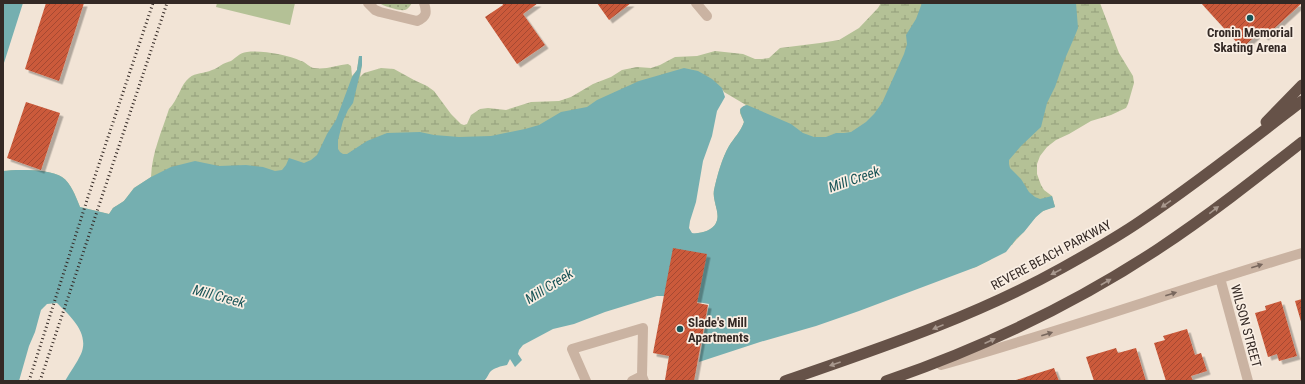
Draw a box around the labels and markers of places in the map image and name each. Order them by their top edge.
marker: Cronin Memorial Skating Arena [1245,13,1255,23]
place label: Cronin Memorial Skating Arena [1207,25,1293,55]
place label: Slade's Mill Apartments [688,315,749,345]
marker: Slade's Mill Apartments [675,324,685,334]

